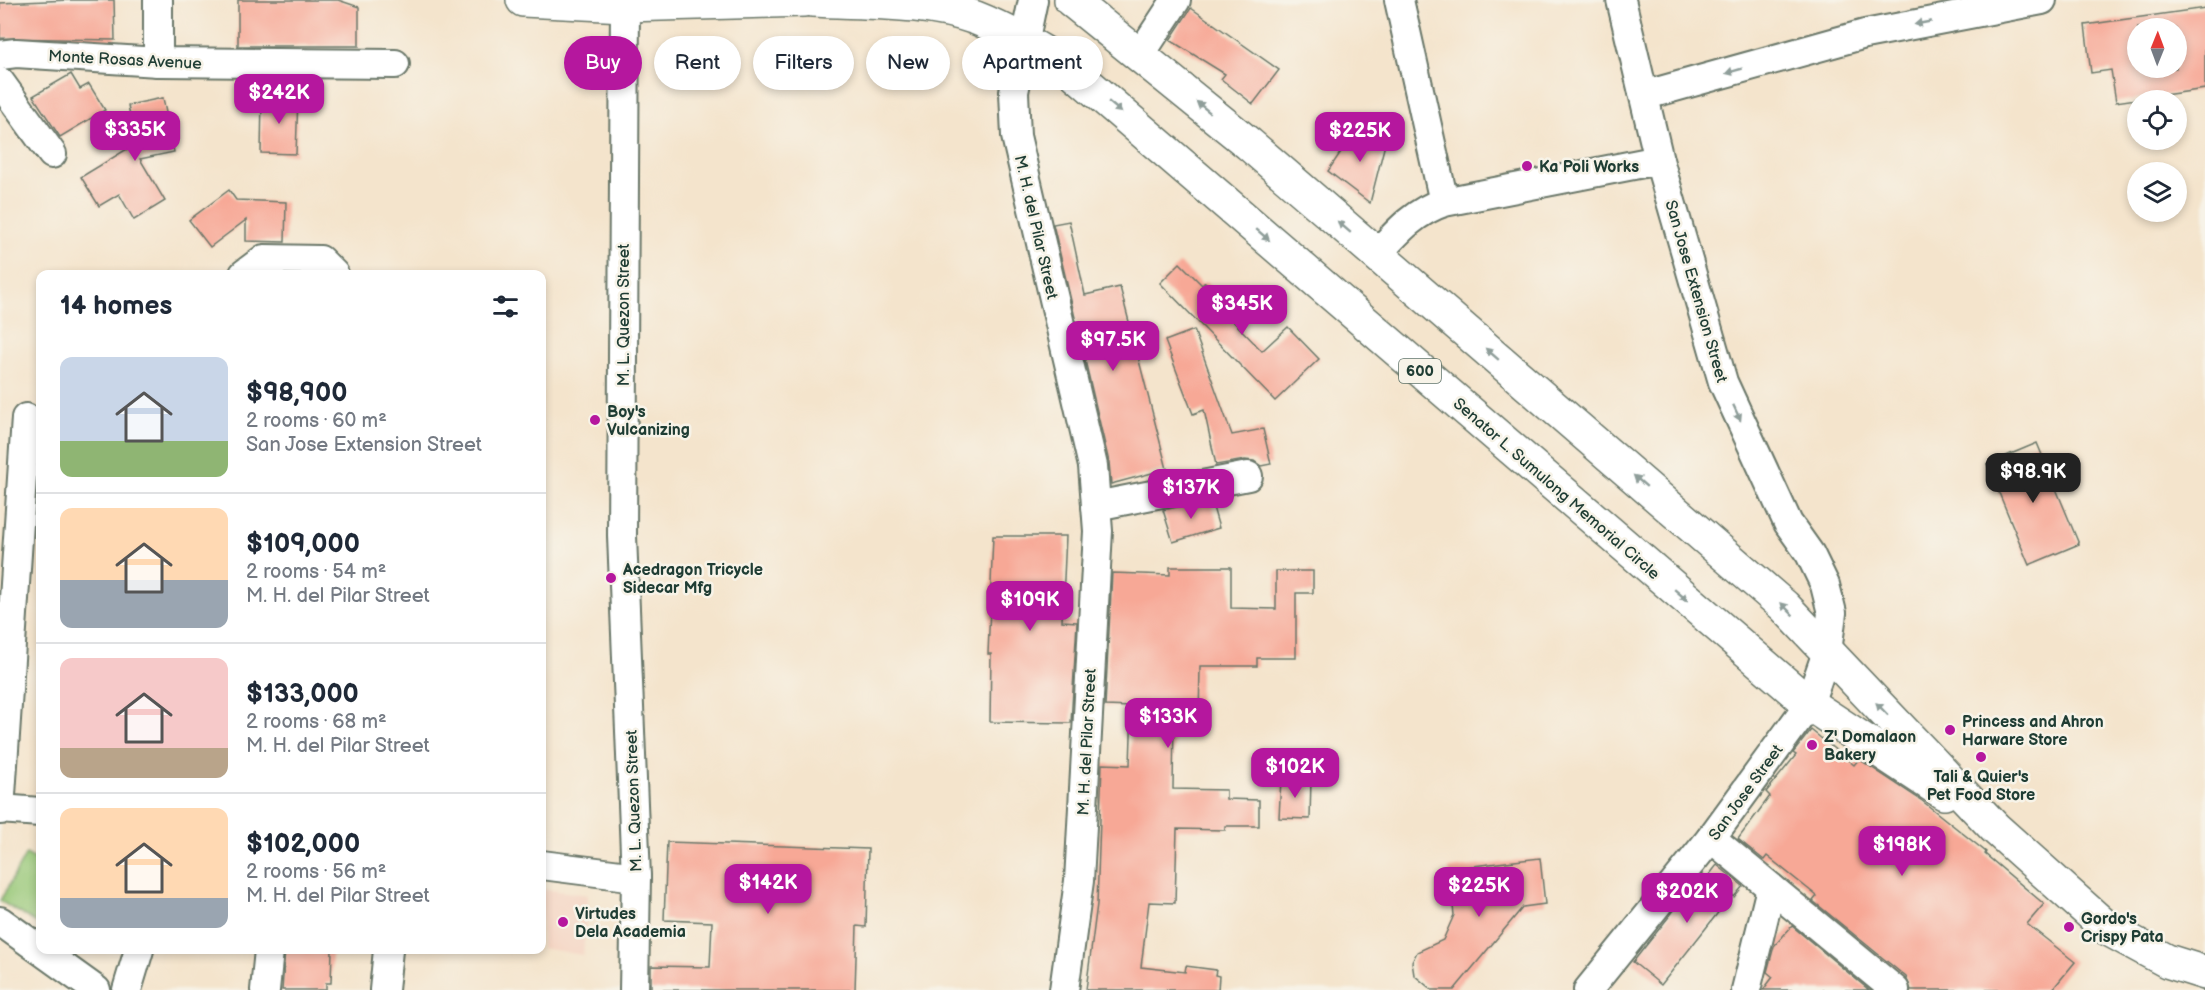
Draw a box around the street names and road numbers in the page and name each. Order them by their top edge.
street label: Monte Rosas Avenue [48,47,203,74]
street label: M. H. del Pilar Street [1010,154,1061,301]
street label: San Jose Extension Street [1660,198,1731,385]
street label: M. L. Quezon Street [615,244,634,386]
road number: 600 [1399,359,1441,383]
street label: Senator L. Sumulong Memorial Circle [1449,394,1663,584]
street label: M. H. del Pilar Street [1074,668,1101,816]
street label: M. L. Quezon Street [623,729,646,872]
street label: San Jose Street [1705,741,1787,844]

